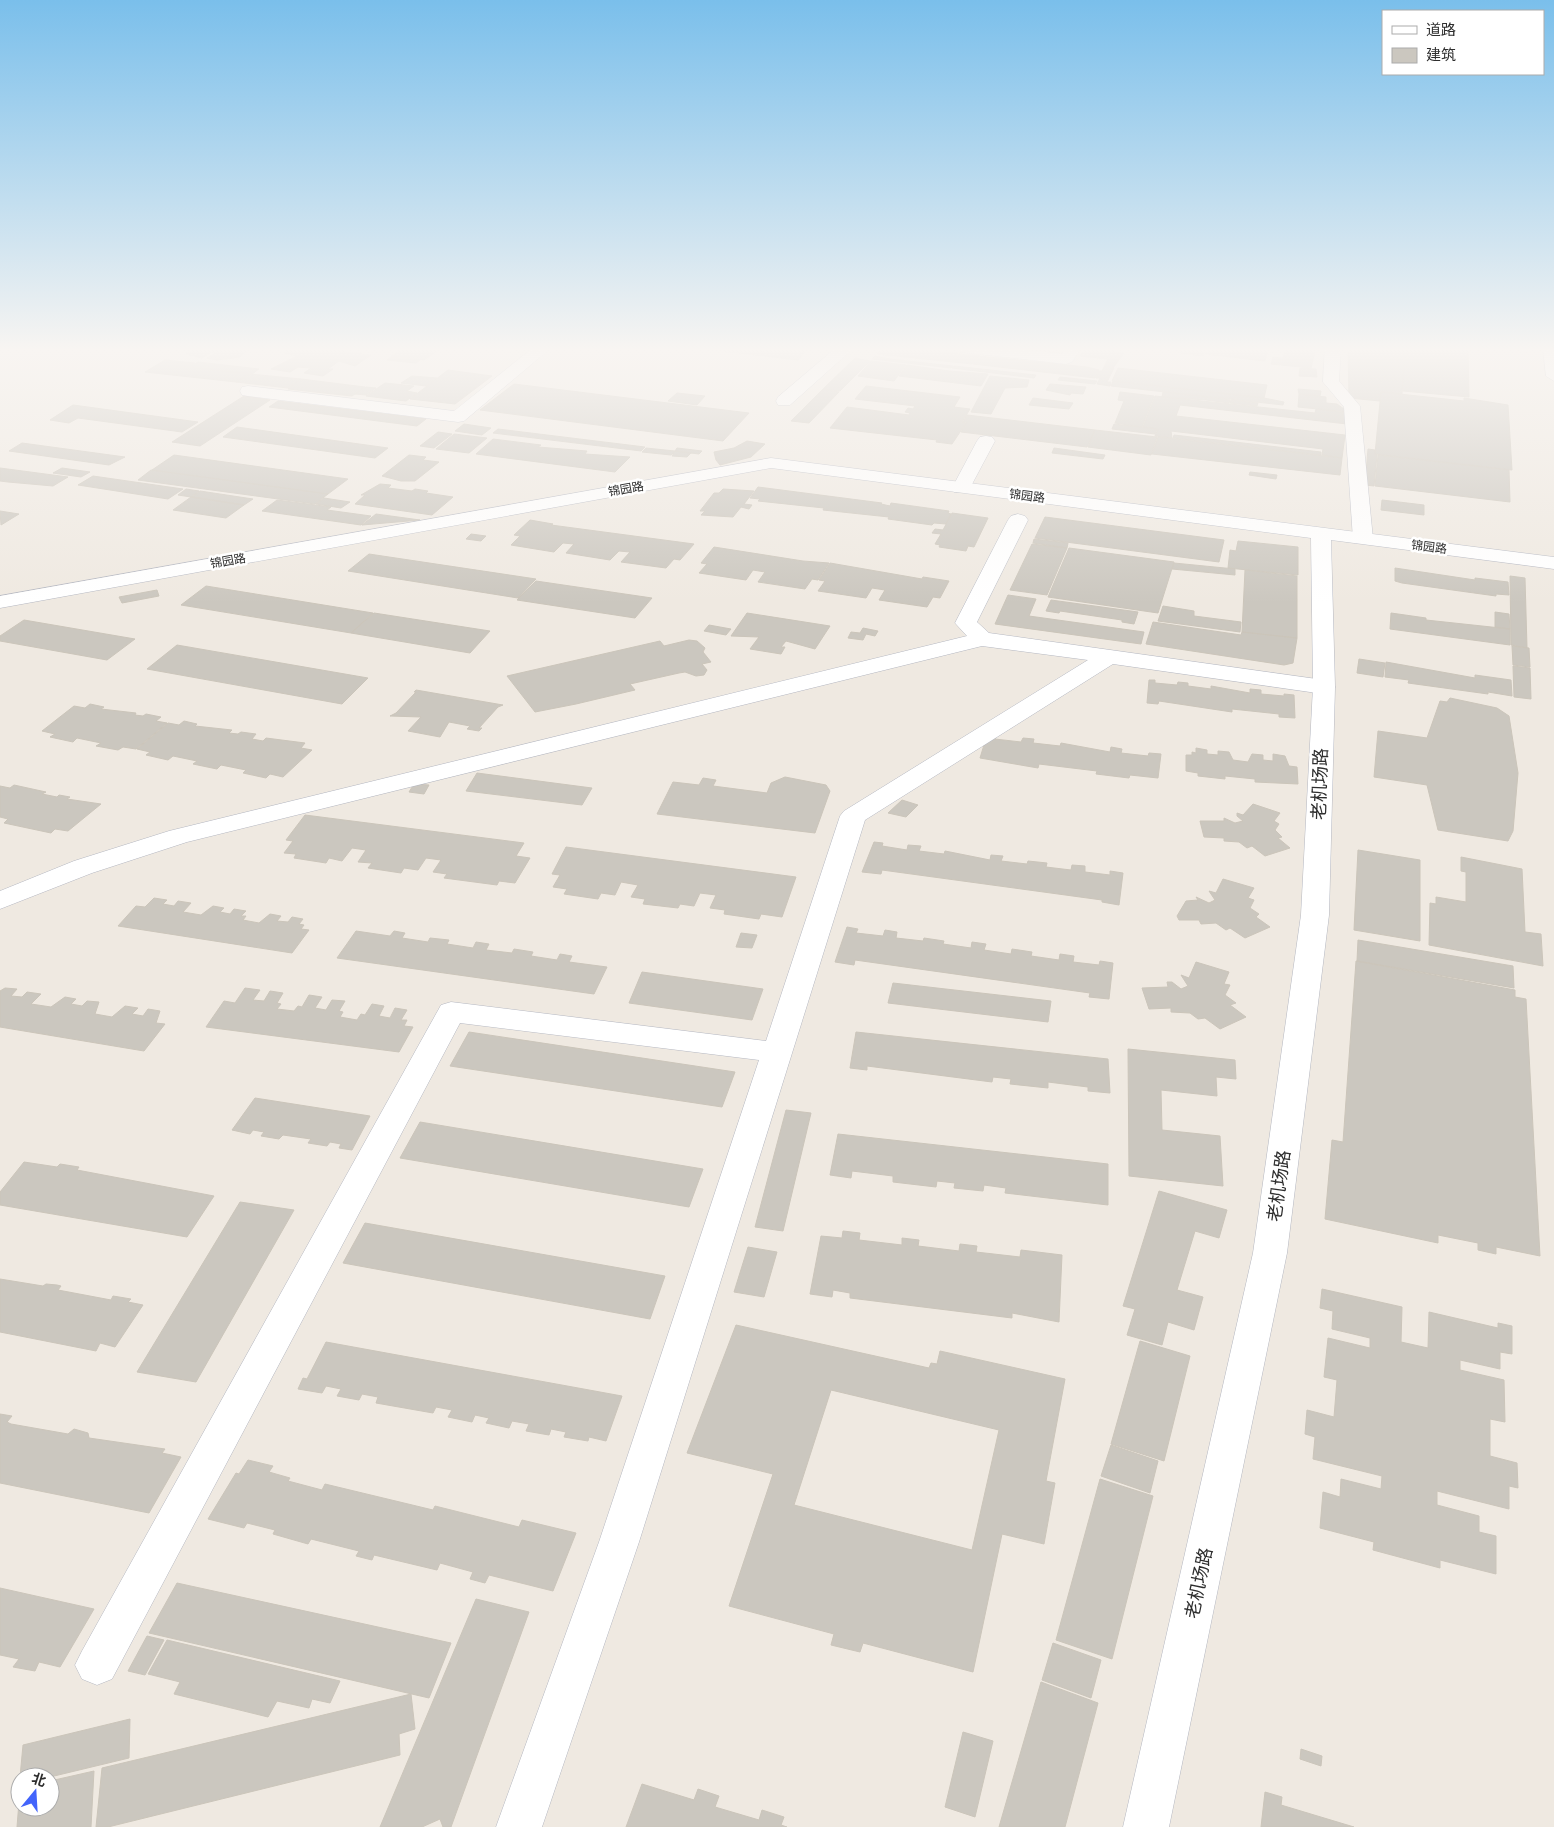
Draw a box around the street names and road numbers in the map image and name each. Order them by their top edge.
street label: 锦园路 [607,479,645,499]
street label: 锦园路 [1008,487,1046,505]
street label: 锦园路 [1410,538,1448,556]
street label: 锦园路 [209,551,247,571]
street label: 老机场路 [1308,748,1332,820]
street label: 老机场路 [1263,1149,1295,1223]
street label: 老机场路 [1181,1545,1217,1621]

